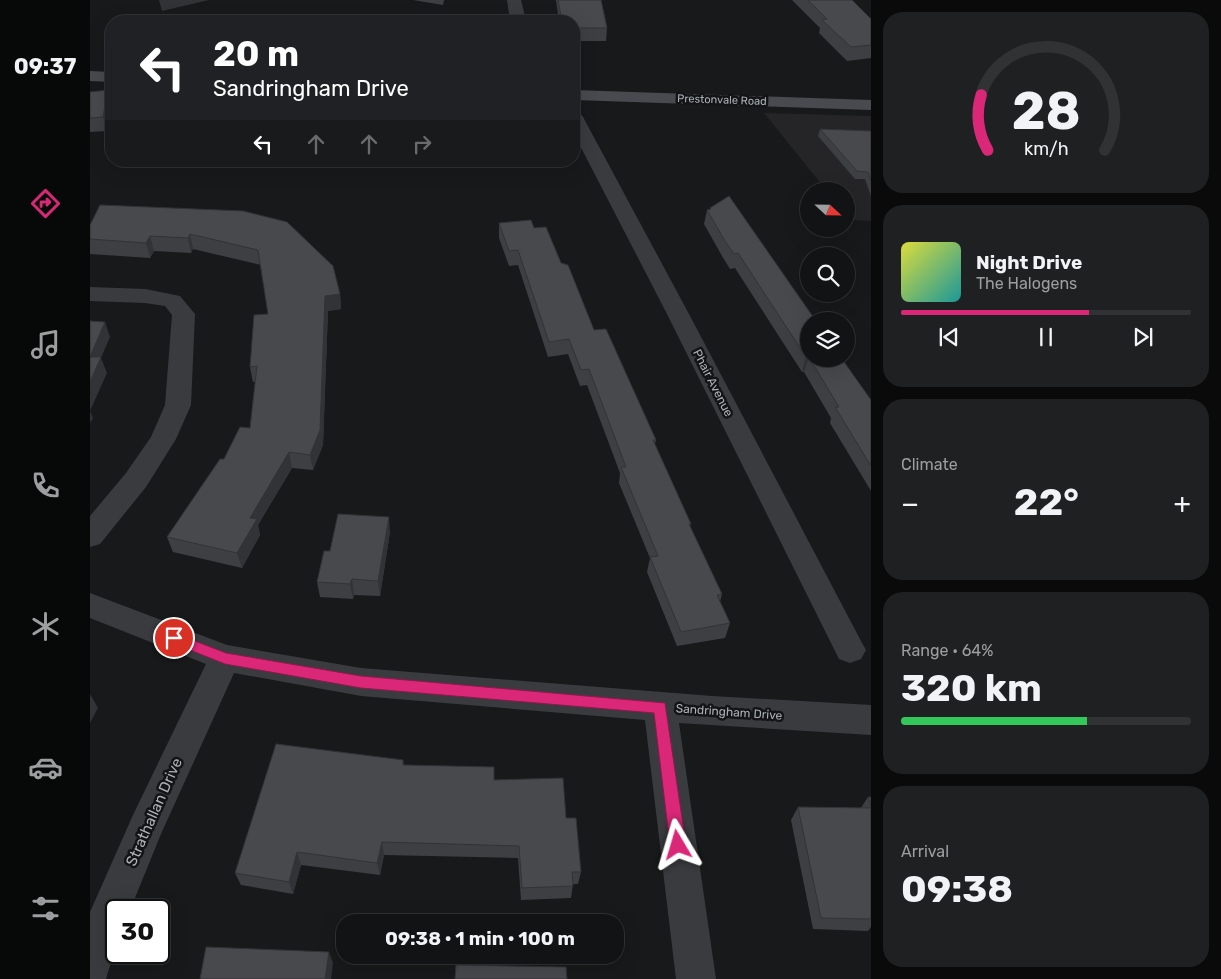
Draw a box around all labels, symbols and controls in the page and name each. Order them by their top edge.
text: 20 m [213,33,299,75]
icon: left [130,35,195,100]
text: 09:37 [14,53,76,80]
text: Sandringham Drive [213,75,409,102]
text: 28 [1011,80,1081,142]
street label: Prestonvale Road [677,92,767,108]
icon: left [249,130,277,158]
icon: ahead [302,130,330,158]
icon: ahead [355,130,383,158]
icon: right [408,130,436,158]
text: km/h [1024,138,1068,159]
north arrow [800,182,855,238]
map controls [800,182,855,367]
icon: directions [28,186,63,221]
button: search [800,247,855,302]
text: Night Drive [976,251,1082,274]
text: The Halogens [976,274,1077,293]
button: layers [800,312,855,367]
icon: previous [935,323,963,351]
icon: pause [1032,323,1060,351]
icon: next [1129,323,1157,351]
icon: music [28,327,63,362]
street label: Phair Avenue [690,347,736,419]
text: Climate [901,455,958,474]
icon: phone [28,468,63,503]
text: 22° [1014,479,1079,525]
text: − [901,487,919,520]
text: + [1174,487,1191,520]
icon: climate [28,609,63,644]
pin [153,617,195,659]
icon: arrive [160,624,188,652]
text: Range · 64% [901,641,993,660]
text: 320 km [901,665,1042,711]
street label: Sandringham Drive [675,701,783,723]
icon: car [28,750,63,785]
street label: Strathallan Drive [122,755,186,869]
position arrow [651,818,703,870]
text: Arrival [901,842,949,861]
text: 09:38 [901,866,1013,912]
icon: filters [28,891,63,926]
speed limit sign: 30 [105,899,170,964]
text: 09:38 · 1 min · 100 m [385,927,575,950]

